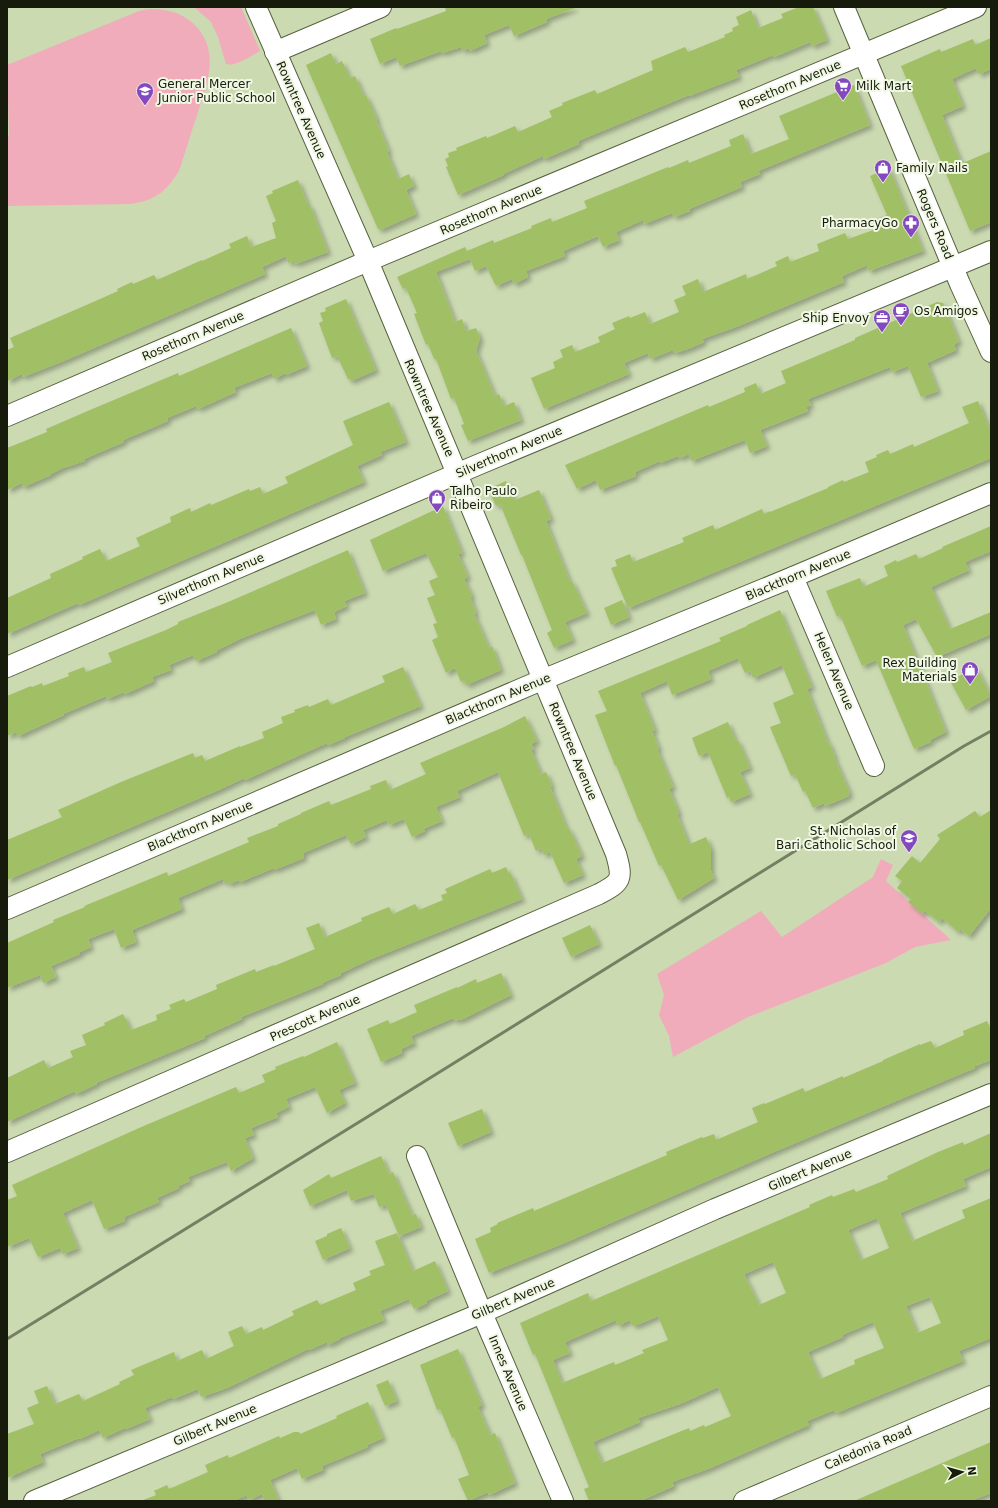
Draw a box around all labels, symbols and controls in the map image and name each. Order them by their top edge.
street label: Rosethorn Avenue [737,57,843,113]
street label: Rowntree Avenue [273,59,329,161]
supermarket icon: Milk Mart [833,76,853,101]
place label: General Mercer Junior Public School [157,77,275,105]
place label: Milk Mart [856,79,911,93]
school or university icon: General Mercer Junior Public School [135,81,155,106]
shop icon: Family Nails [873,158,893,183]
place label: Family Nails [896,161,968,175]
street label: Rosethorn Avenue [438,182,544,238]
street label: Rogers Road [914,187,956,261]
pharmacy icon: PharmacyGo [901,213,921,238]
place label: PharmacyGo [822,216,898,230]
cafe icon: Os Amigos [891,301,911,326]
place label: Os Amigos [914,304,978,318]
street label: Rosethorn Avenue [140,308,246,364]
office icon: Ship Envoy [872,308,892,333]
place label: Ship Envoy [802,311,869,325]
street label: Rowntree Avenue [401,357,457,459]
street label: Silverthorn Avenue [454,423,564,481]
place label: Talho Paulo Ribeiro [449,484,517,512]
shop icon: Talho Paulo Ribeiro [427,488,447,513]
street label: Blackthorn Avenue [743,547,853,603]
street label: Silverthorn Avenue [156,550,266,608]
street label: Helen Avenue [811,630,857,712]
place label: Rex Building Materials [882,656,957,684]
shop icon: Rex Building Materials [960,660,980,685]
street label: Blackthorn Avenue [443,671,553,727]
street label: Rowntree Avenue [546,700,600,802]
street label: Blackthorn Avenue [145,798,255,854]
place label: St. Nicholas of Bari Catholic School [776,824,897,852]
school or university icon: St. Nicholas of Bari Catholic School [899,828,919,853]
street label: Prescott Avenue [268,992,362,1044]
street label: Gilbert Avenue [766,1146,854,1194]
street label: Gilbert Avenue [469,1275,557,1323]
street label: Innes Avenue [486,1333,530,1413]
street label: Gilbert Avenue [171,1401,259,1449]
street label: Caledonia Road [822,1423,914,1473]
north arrow [942,1452,982,1492]
text: N [965,1466,978,1476]

